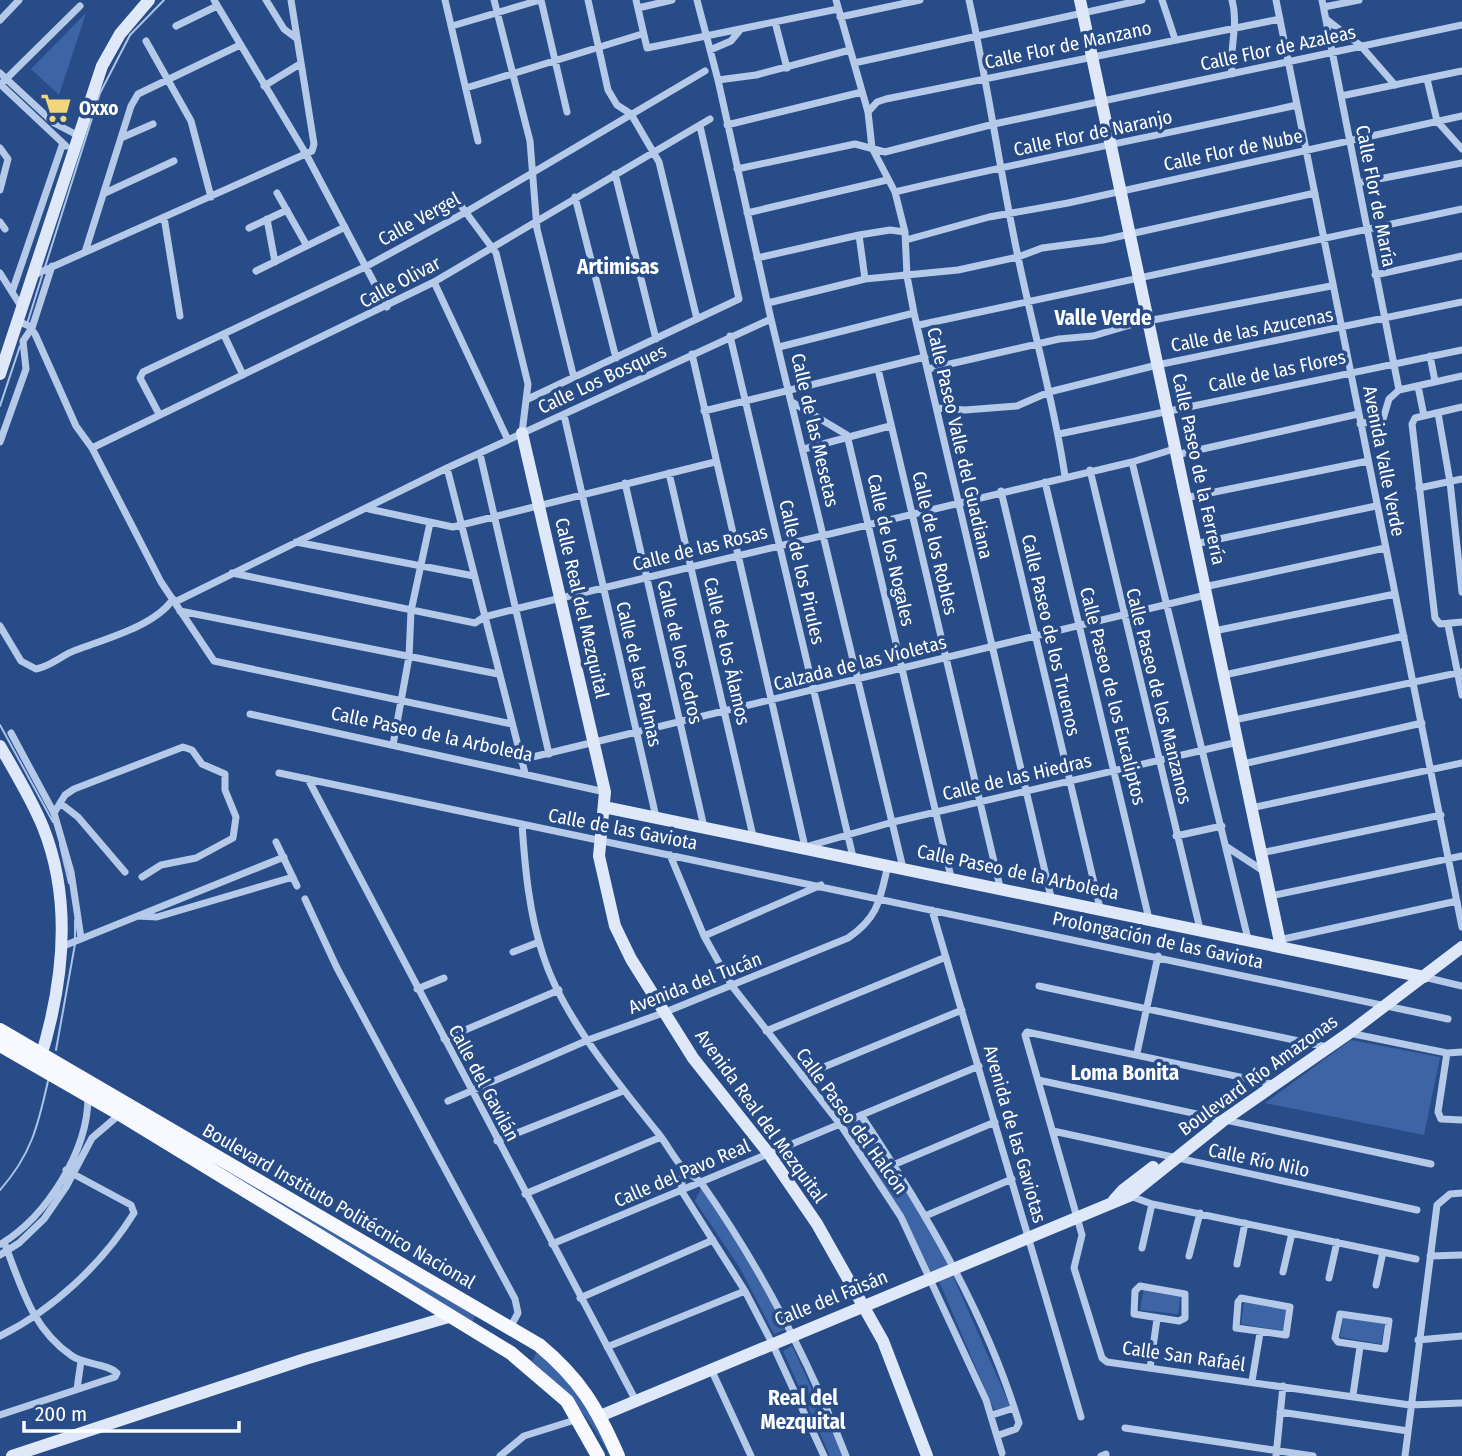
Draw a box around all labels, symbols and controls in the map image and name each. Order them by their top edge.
street label: Calle Flor de Manzano [982,16,1154,74]
street label: Calle Flor de Azaleas [1198,20,1358,76]
supermarket icon: Oxxo [39,91,73,125]
place label: Oxxo [79,97,119,120]
street label: Calle Flor de Naranjo [1012,105,1174,161]
street label: Calle Flor de María [1351,123,1401,269]
street label: Calle Flor de Nube [1161,124,1305,176]
street label: Calle Vergel [374,187,464,251]
street label: Calle Olivar [356,251,445,313]
district label: Artimisas [576,254,659,280]
street label: Calle de las Azucenas [1169,303,1335,357]
district label: Valle Verde [1053,305,1152,331]
street label: Calle Paseo Valle del Guadiana [922,325,998,561]
street label: Calle Los Bosques [534,339,670,419]
street label: Calle de las Flores [1206,345,1348,397]
street label: Calle de las Mesetas [786,351,844,509]
street label: Calle Paseo de la Ferrería [1167,371,1231,567]
street label: Avenida Valle Verde [1358,384,1410,538]
street label: Calle de los Robles [907,469,963,617]
street label: Calle de los Nogales [862,472,920,628]
street label: Calle de los Pirules [774,497,830,647]
street label: Calle Real del Mezquital [550,515,614,701]
street label: Calle de las Rosas [630,520,770,576]
street label: Calle Paseo de los Truenos [1017,532,1085,738]
street label: Calle de los Álamos [699,575,755,727]
street label: Calle de los Cedros [652,578,708,726]
street label: Calle Paseo de los Eucaliptos [1075,585,1151,807]
street label: Calle Paseo de los Manzanos [1121,586,1197,806]
street label: Calle de las Palmas [611,599,667,749]
street label: Calzada de las Violetas [771,630,949,696]
street label: Calle Paseo de la Arboleda [329,701,535,767]
street label: Calle de las Hiedras [940,749,1094,805]
street label: Calle de las Gaviota [546,803,700,855]
street label: Calle Paseo de la Arboleda [915,839,1121,905]
street label: Prolongación de las Gaviota [1050,906,1266,974]
street label: Avenida del Tucán [625,947,765,1019]
street label: Boulevard Río Amazonas [1174,1010,1342,1140]
street label: Calle del Gavilán [444,1021,524,1145]
street label: Avenida Real del Mezquital [690,1025,832,1207]
street label: Avenida de las Gaviotas [979,1043,1051,1225]
street label: Calle Paseo del Halcón [791,1044,913,1198]
district label: Loma Bonita [1071,1060,1179,1086]
street label: Boulevard Instituto Politécnico Nacional [199,1118,479,1294]
street label: Calle del Pavo Real [610,1134,754,1212]
street label: Calle Río Nilo [1206,1138,1312,1182]
street label: Calle del Faisán [771,1265,891,1331]
street label: Calle San Rafaél [1121,1336,1247,1376]
district label: Real del Mezquital [760,1385,846,1435]
scale bar [24,1390,240,1434]
text: 200 m [35,1401,87,1427]

